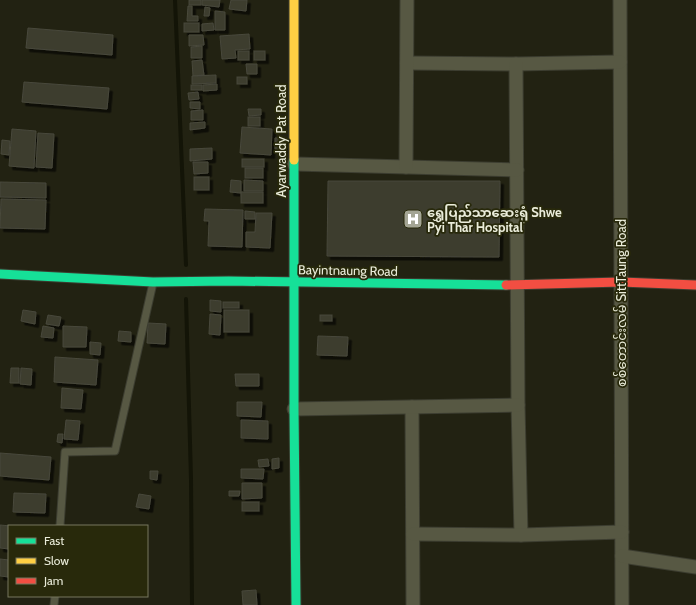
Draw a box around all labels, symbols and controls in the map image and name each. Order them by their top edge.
street label: Ayarwaddy Pat Road [273,85,289,197]
place label: ရွှေပြည်သာဆေးရုံ Shwe Pyi Thar Hospital [427,203,562,235]
hospital icon: ရွှေပြည်သာဆေးရုံ Shwe Pyi Thar Hospital [402,208,424,230]
street label: စစ်တောင်းလမ် SittTaung Road [613,219,629,387]
street label: Bayintnaung Road [298,261,398,279]
legend [8,525,148,597]
text: Fast [44,533,64,548]
text: Slow [44,553,69,568]
text: Jam [43,573,63,588]

